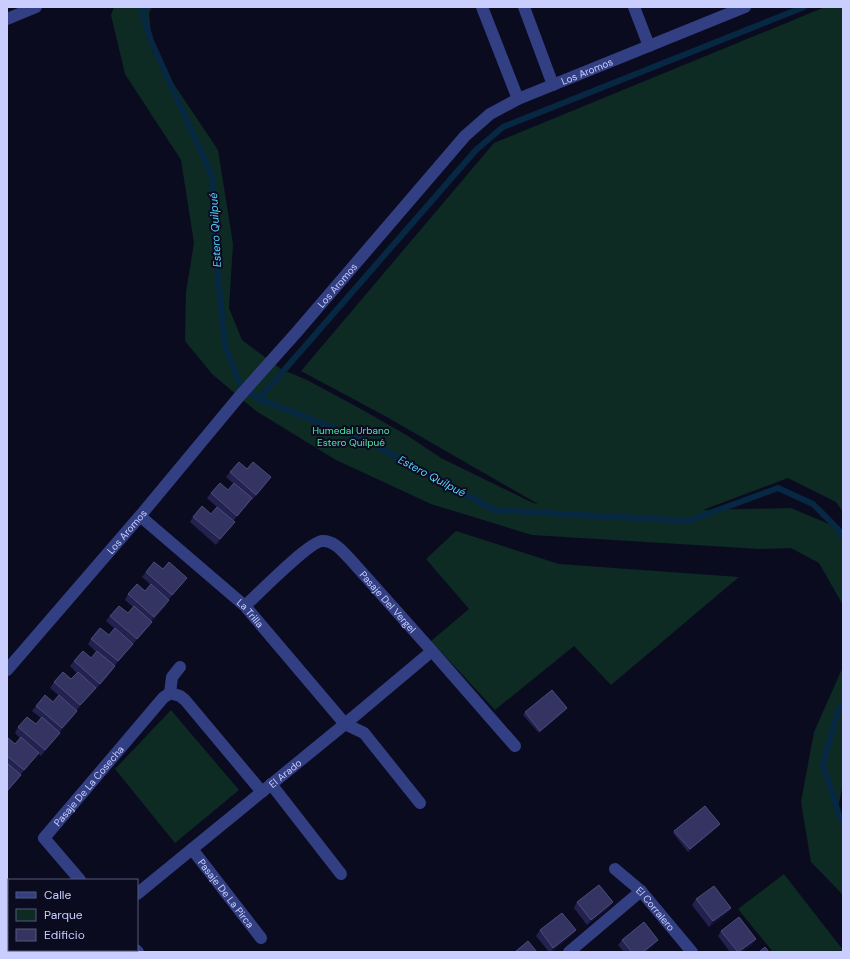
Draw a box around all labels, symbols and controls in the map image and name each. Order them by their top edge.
street label: Los Aromos [559,55,615,87]
water label: Estero Quilpué [206,192,224,268]
street label: Los Aromos [314,260,360,310]
park label: Humedal Urbano Estero Quilpué [312,424,390,449]
water label: Estero Quilpué [396,452,468,500]
street label: Los Aromos [104,507,149,556]
street label: Pasaje Del Vergel [357,568,419,635]
street label: La Trilla [234,596,267,630]
street label: Pasaje De La Cosecha [51,743,126,829]
street label: El Arado [266,756,304,790]
street label: Pasaje De La Pirca [195,856,257,930]
legend [8,879,138,951]
street label: El Corralero [634,883,678,933]
text: Calle [44,887,71,903]
text: Parque [44,907,83,923]
text: Edificio [44,927,85,943]

